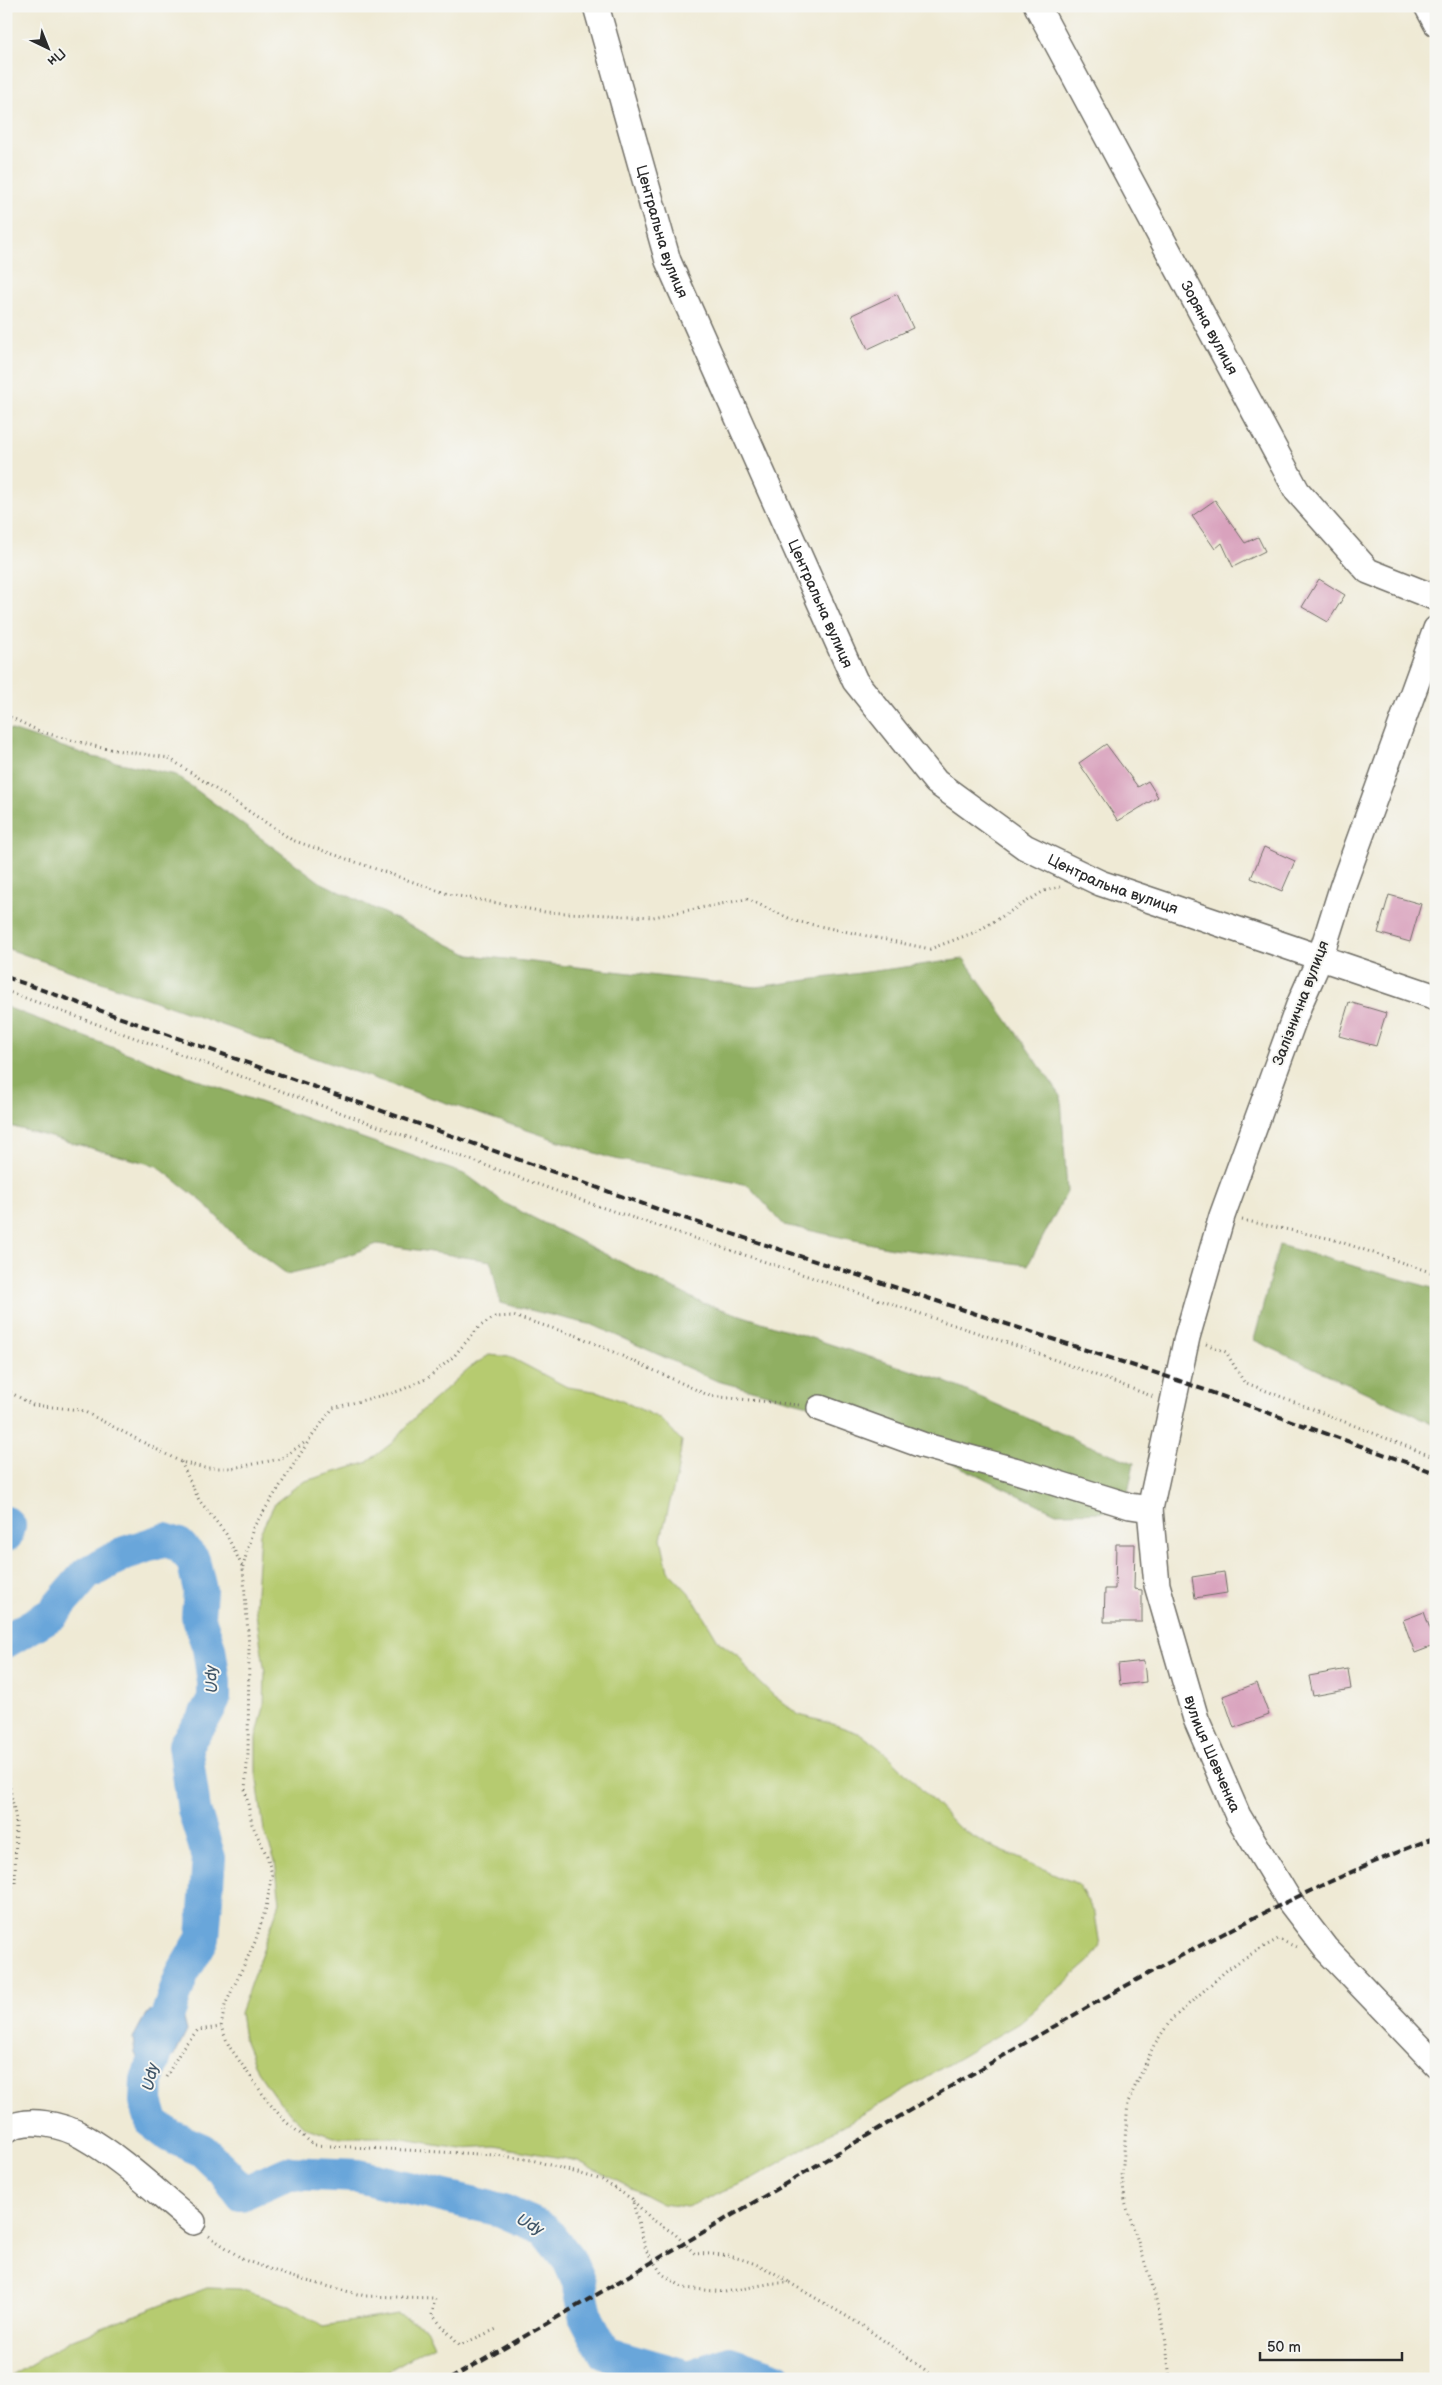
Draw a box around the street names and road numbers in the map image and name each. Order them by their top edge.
street label: Центральна вулиця [632,163,693,301]
street label: Зоряна вулиця [1177,277,1242,378]
street label: Центральна вулиця [784,536,857,671]
street label: Центральна вулиця [1044,850,1181,918]
street label: Залізнична вулиця [1268,938,1334,1068]
street label: вулиця Шевченка [1180,1693,1245,1815]

